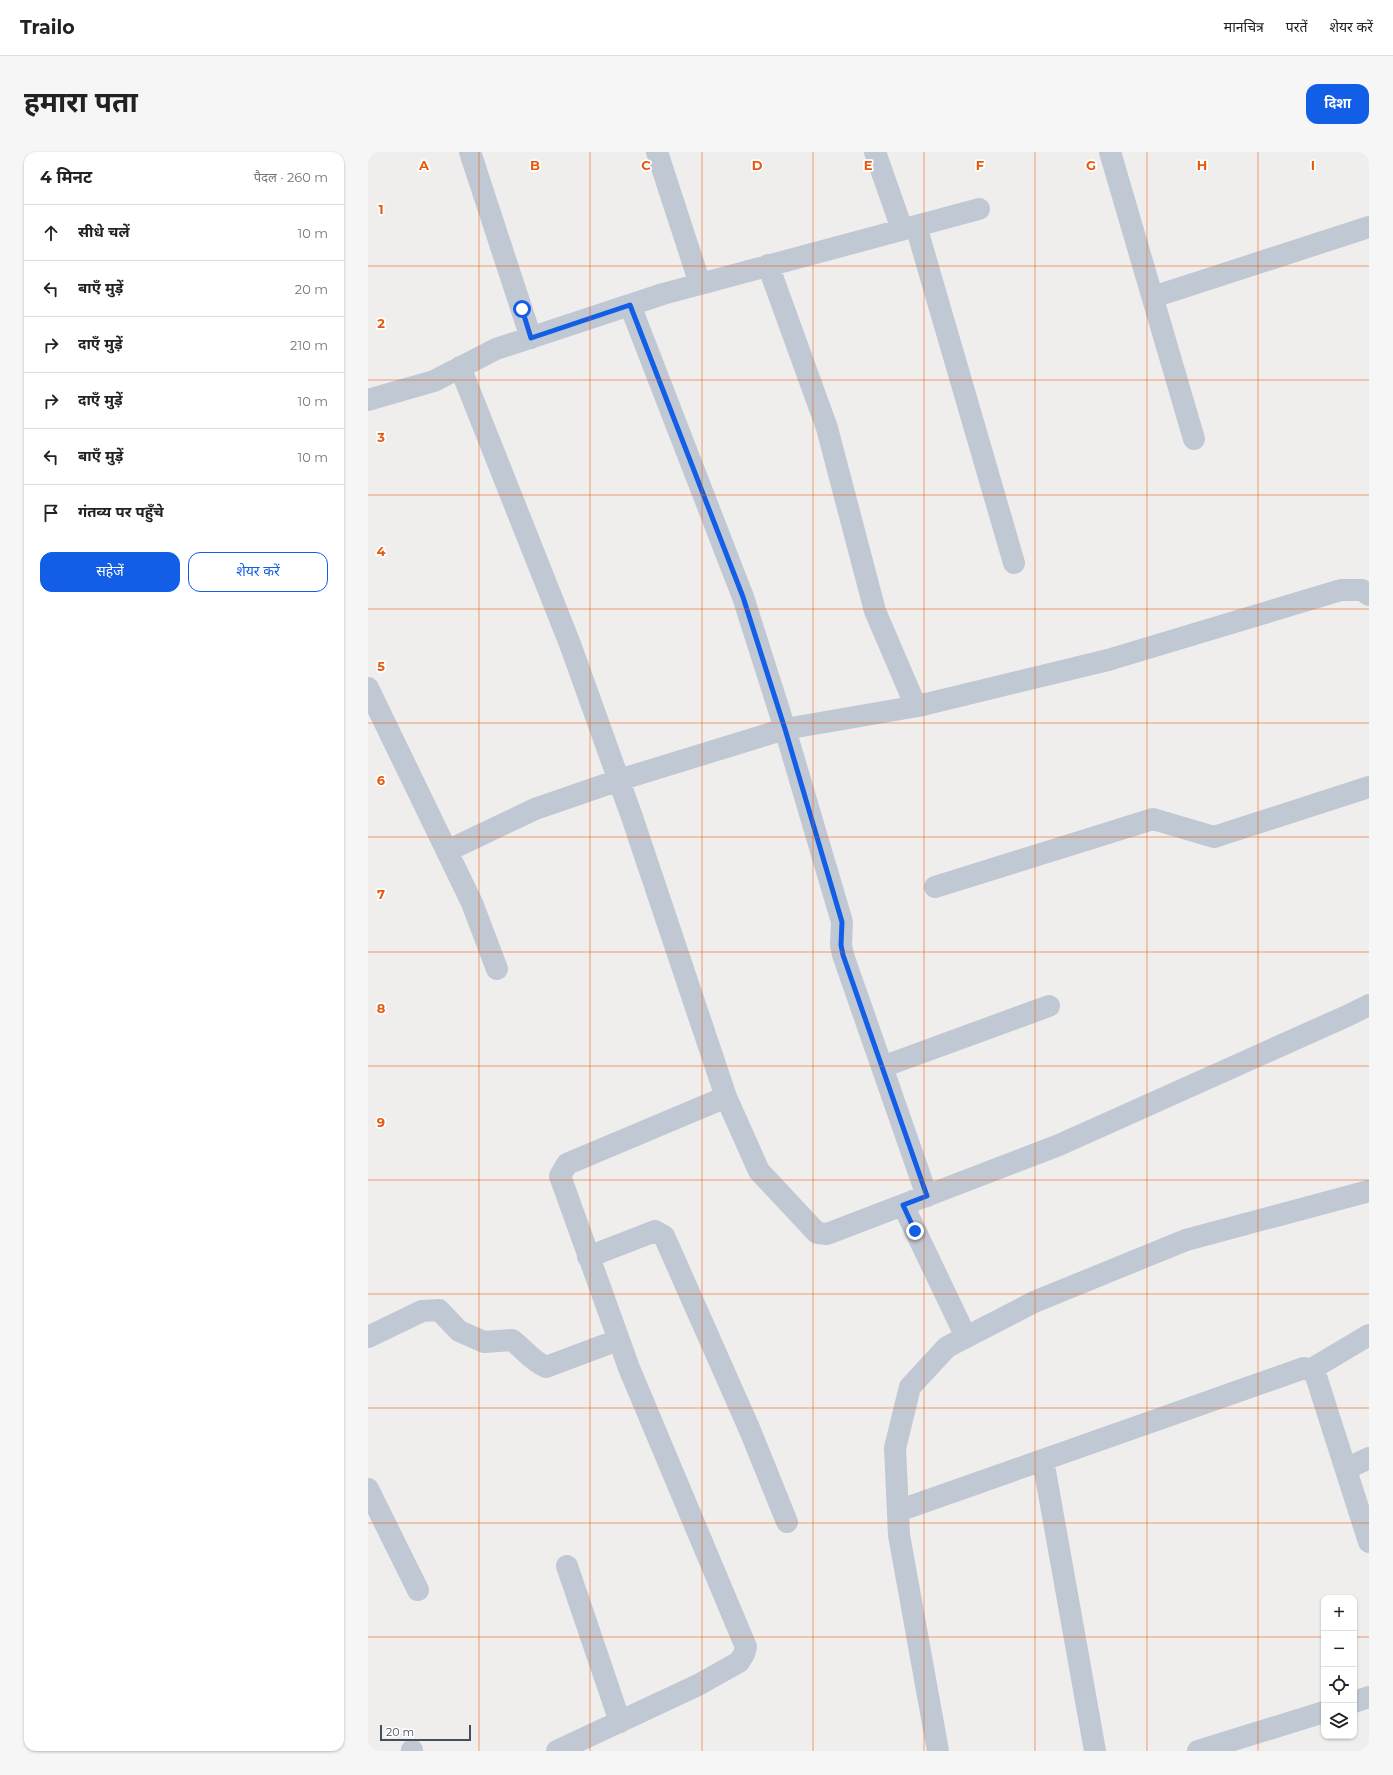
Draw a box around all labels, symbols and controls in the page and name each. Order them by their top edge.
text: Trailo [20,16,75,39]
text: मानचित्र [1224,18,1264,36]
text: परतें [1286,18,1307,36]
text: शेयर करें [1329,18,1373,36]
button: दिशा [1306,84,1369,124]
text: हमारा पता [24,85,138,119]
text: A [418,157,430,173]
text: B [530,157,540,173]
text: C [641,157,651,173]
text: D [752,157,763,173]
text: E [864,157,873,173]
text: F [976,157,984,173]
text: G [1086,157,1096,173]
text: H [1197,157,1207,173]
text: I [1311,157,1315,173]
text: 4 मिनट [40,167,92,187]
text: पैदल · 260 m [254,169,328,185]
text: 1 [378,201,384,217]
icon: ahead [40,222,62,244]
text: सीधे चलें [78,222,130,241]
text: 10 m [298,225,328,241]
icon: left [40,278,62,300]
text: बाएँ मुड़ें [78,278,123,297]
text: 20 m [295,281,328,297]
route start [513,300,531,318]
text: 2 [377,315,385,331]
icon: right [40,334,62,356]
text: दाएँ मुड़ें [78,334,123,353]
text: 210 m [290,337,328,353]
icon: right [40,390,62,412]
text: दाएँ मुड़ें [78,390,123,409]
text: 10 m [298,393,328,409]
text: 3 [376,429,385,445]
icon: left [40,446,62,468]
text: बाएँ मुड़ें [78,446,123,465]
text: 10 m [298,449,328,465]
icon: arrive [40,502,62,524]
text: गंतव्य पर पहुँचे [78,502,164,521]
text: 4 [377,543,386,559]
button: सहेजें [40,552,180,592]
button: शेयर करें [188,552,328,592]
text: 5 [377,658,385,674]
text: 6 [377,772,386,788]
text: 7 [377,886,385,902]
text: 8 [377,1000,386,1016]
text: 9 [377,1114,385,1130]
route end [906,1222,924,1240]
map controls [1321,1595,1357,1739]
button: + [1321,1595,1357,1631]
button: − [1321,1631,1357,1667]
button: locate [1321,1667,1357,1703]
button: layers [1321,1703,1357,1739]
scale bar [380,1723,471,1742]
text: 20 m [386,1725,414,1739]

